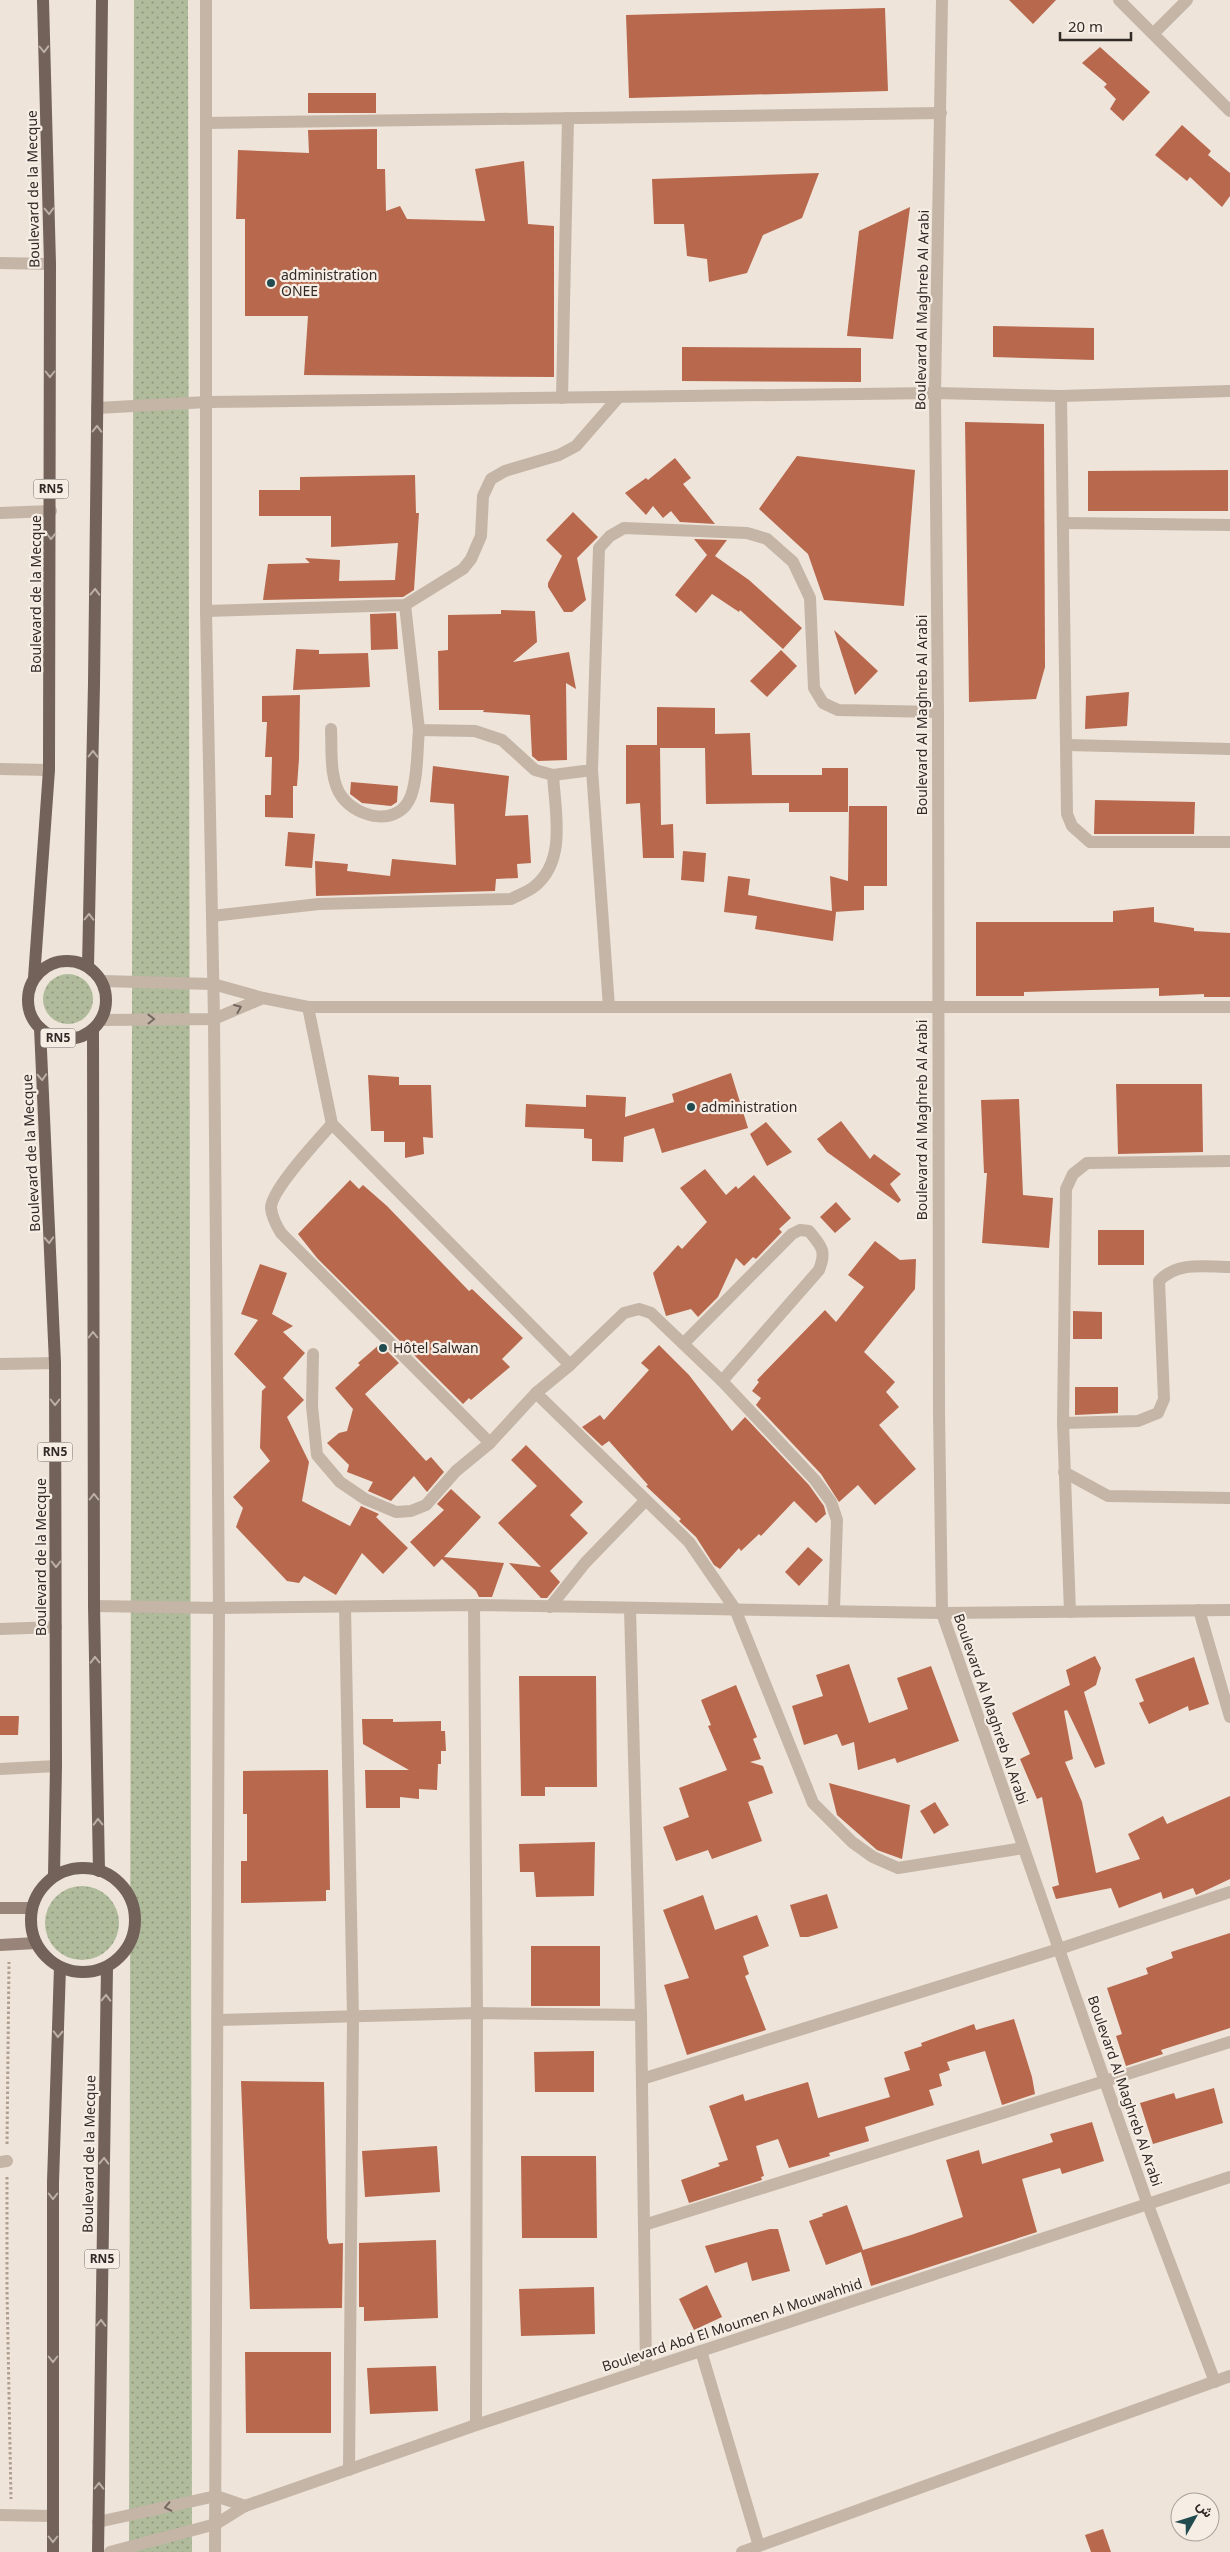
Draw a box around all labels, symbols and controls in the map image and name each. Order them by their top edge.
scale bar [1060,10,1131,42]
text: 20 m [1068,16,1103,36]
one-way arrow [39,45,49,53]
street label: Boulevard de la Mecque [22,110,43,268]
one-way arrow [43,207,54,215]
street label: Boulevard Al Maghreb Al Arabi [910,210,933,410]
place label: administration ONEE [281,265,377,300]
marker: administration ONEE [265,277,277,289]
one-way arrow [45,370,56,378]
one-way arrow [92,425,102,433]
road number: RN5 [34,479,68,498]
street label: Boulevard de la Mecque [26,515,45,673]
one-way arrow [46,532,56,540]
one-way arrow [90,588,100,596]
street label: Boulevard Al Maghreb Al Arabi [912,615,931,815]
one-way arrow [87,750,98,758]
one-way arrow [84,913,94,920]
one-way arrow [233,1004,242,1015]
one-way arrow [147,1014,155,1024]
street label: Boulevard Al Maghreb Al Arabi [912,1020,931,1220]
road number: RN5 [40,1028,76,1048]
one-way arrow [37,1073,48,1081]
street label: Boulevard de la Mecque [17,1074,44,1232]
place label: administration [701,1097,797,1116]
marker: administration [685,1101,697,1113]
one-way arrow [44,1236,55,1244]
one-way arrow [88,1330,99,1338]
place label: Hôtel Salwan [393,1338,479,1357]
marker: Hôtel Salwan [377,1342,389,1354]
one-way arrow [50,1398,60,1406]
road number: RN5 [38,1442,72,1461]
street label: Boulevard de la Mecque [31,1478,50,1636]
one-way arrow [89,1493,99,1500]
one-way arrow [51,1561,61,1569]
street label: Boulevard Al Maghreb Al Arabi [950,1611,1033,1807]
one-way arrow [90,1655,100,1663]
one-way arrow [93,1818,103,1826]
street label: Boulevard Al Maghreb Al Arabi [1084,1993,1167,2189]
one-way arrow [101,1994,111,2002]
one-way arrow [53,2030,63,2038]
street label: Boulevard de la Mecque [78,2075,99,2233]
one-way arrow [98,2157,109,2165]
one-way arrow [48,2192,58,2200]
road number: RN5 [84,2250,120,2268]
street label: Boulevard Abd El Moumen Al Mouwahhid [599,2273,864,2376]
one-way arrow [96,2319,106,2327]
one-way arrow [48,2355,58,2363]
one-way arrow [93,2482,104,2490]
north arrow [1170,2492,1220,2542]
text: ش [1193,2496,1218,2521]
one-way arrow [164,2501,173,2512]
one-way arrow [48,2535,58,2543]

